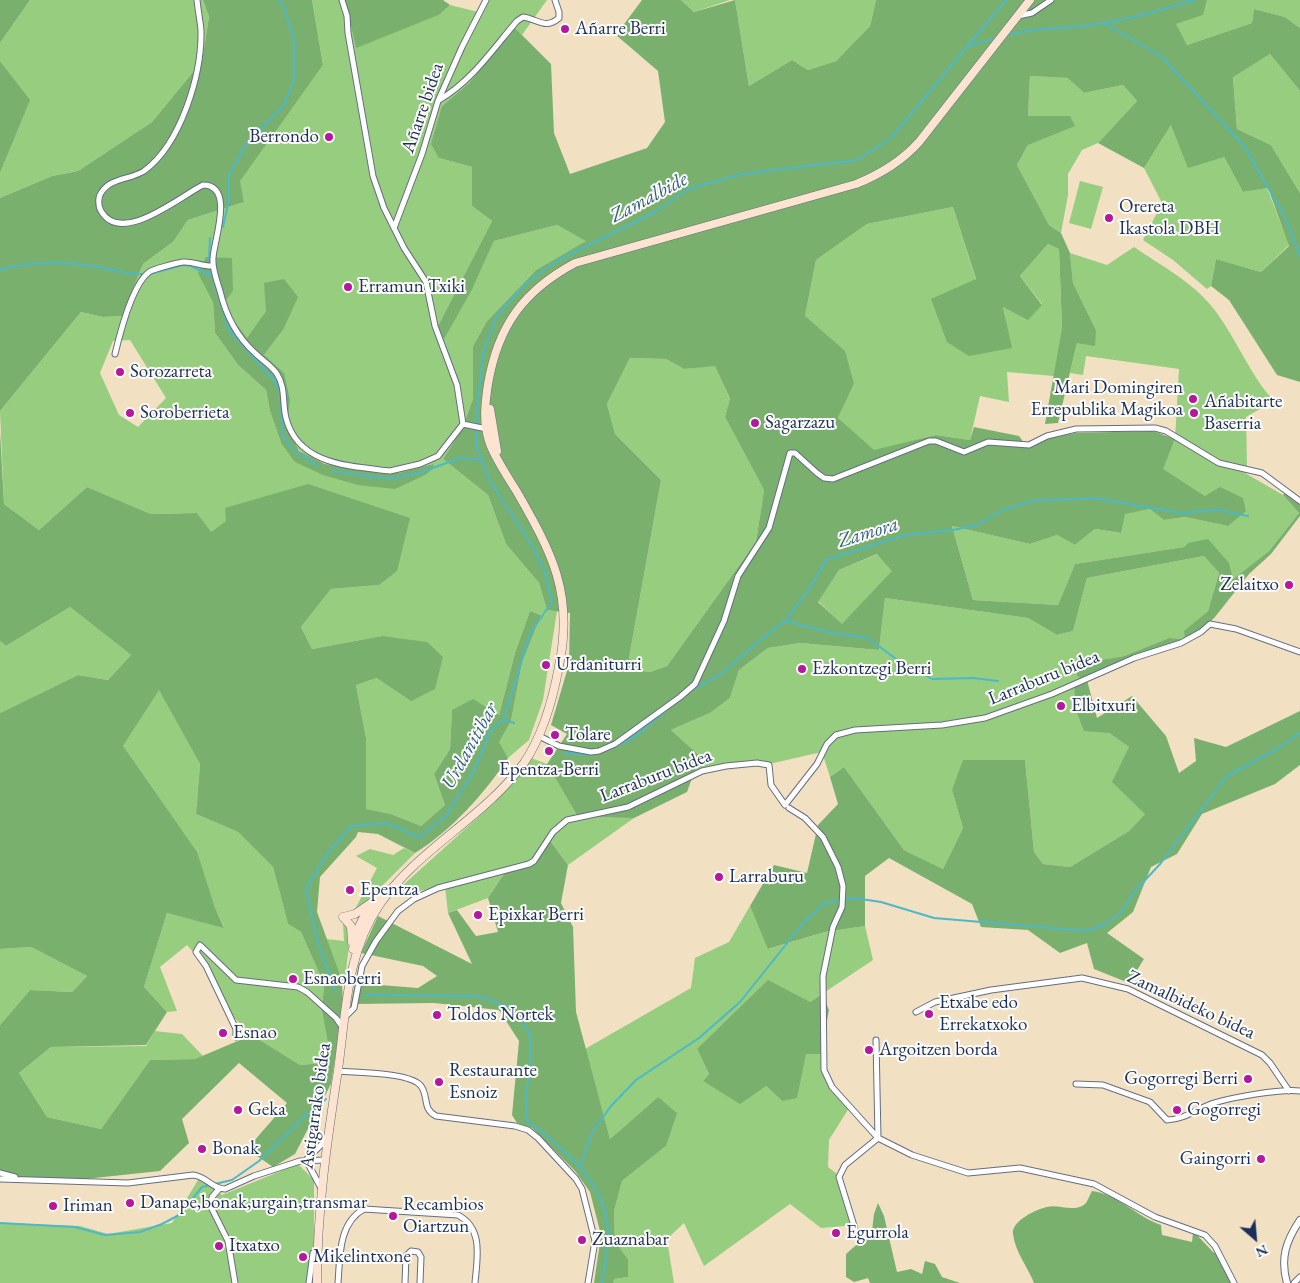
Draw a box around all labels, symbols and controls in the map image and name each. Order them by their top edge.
place label: Añarre Berri [575,18,666,40]
marker: Añarre Berri [559,23,571,35]
street label: Añarre bidea [397,60,449,156]
place label: Berrondo [249,126,319,148]
marker: Berrondo [323,131,335,143]
water label: Zamalbide [606,168,692,228]
place label: Orereta Ikastola DBH [1119,196,1220,240]
marker: Orereta Ikastola DBH [1103,212,1115,224]
place label: Erramun Txiki [358,276,465,298]
marker: Erramun Txiki [342,281,354,293]
place label: Sorozarreta [130,361,212,383]
marker: Sorozarreta [114,366,126,378]
place label: Mari Domingiren Errepublika Magikoa [1031,377,1183,421]
place label: Añabitarte Baserria [1204,391,1282,435]
marker: Mari Domingiren Errepublika Magikoa [1187,393,1199,405]
place label: Soroberrieta [140,402,229,424]
marker: Soroberrieta [124,407,136,419]
marker: Añabitarte Baserria [1188,407,1200,419]
place label: Sagarzazu [765,412,835,434]
marker: Sagarzazu [749,417,761,429]
water label: Zamora [835,512,901,554]
place label: Zelaitxo [1220,574,1279,596]
marker: Zelaitxo [1283,579,1295,591]
street label: Larraburu bidea [985,645,1103,711]
place label: Urdaniturri [556,654,642,676]
place label: Ezkontzegi Berri [812,658,931,680]
marker: Urdaniturri [540,659,552,671]
marker: Ezkontzegi Berri [796,663,808,675]
place label: Elbitxuri [1071,695,1136,717]
water label: Urdanitibar [436,699,504,793]
marker: Elbitxuri [1055,700,1067,712]
place label: Tolare [565,724,611,746]
marker: Tolare [549,729,561,741]
street label: Larraburu bidea [597,744,715,808]
marker: Epentza-Berri [543,745,555,757]
place label: Epentza-Berri [499,759,599,781]
place label: Larraburu [729,866,804,888]
marker: Larraburu [713,871,725,883]
place label: Epentza [360,879,419,901]
marker: Epentza [344,884,356,896]
place label: Epixkar Berri [488,904,584,926]
marker: Epixkar Berri [472,909,484,921]
street label: Zamalbideko bidea [1123,965,1259,1045]
place label: Esnaoberri [303,968,381,990]
marker: Esnaoberri [287,973,299,985]
place label: Etxabe edo Errekatxoko [939,992,1027,1036]
place label: Toldos Nortek [447,1004,553,1026]
marker: Etxabe edo Errekatxoko [923,1008,935,1020]
marker: Toldos Nortek [431,1009,443,1021]
place label: Esnao [233,1022,277,1044]
marker: Esnao [217,1027,229,1039]
place label: Argoitzen borda [879,1039,998,1061]
street label: Astigarrako bidea [296,1041,336,1171]
marker: Argoitzen borda [863,1044,875,1056]
place label: Restaurante Esnoiz [449,1060,537,1104]
place label: Gogorregi Berri [1124,1068,1238,1090]
marker: Gogorregi Berri [1242,1073,1254,1085]
marker: Restaurante Esnoiz [433,1076,445,1088]
place label: Geka [248,1099,286,1121]
place label: Gogorregi [1187,1099,1261,1121]
marker: Geka [232,1104,244,1116]
marker: Gogorregi [1171,1104,1183,1116]
place label: Bonak [212,1138,259,1160]
marker: Bonak [196,1143,208,1155]
place label: Gaingorri [1180,1148,1251,1170]
marker: Gaingorri [1255,1153,1267,1165]
place label: Danape,bonak,urgain,transmar [140,1192,367,1214]
place label: Recambios Oiartzun [403,1194,484,1238]
place label: Iriman [63,1195,113,1217]
marker: Danape,bonak,urgain,transmar [124,1197,136,1209]
marker: Iriman [47,1200,59,1212]
marker: Recambios Oiartzun [387,1210,399,1222]
north arrow [1230,1213,1280,1263]
place label: Egurrola [846,1222,909,1244]
marker: Egurrola [830,1227,842,1239]
place label: Zuaznabar [592,1229,669,1251]
marker: Zuaznabar [576,1234,588,1246]
place label: Itxatxo [229,1235,280,1257]
marker: Itxatxo [213,1240,225,1252]
text: N [1253,1241,1271,1262]
place label: Mikelintxone [313,1246,411,1268]
marker: Mikelintxone [297,1251,309,1263]

